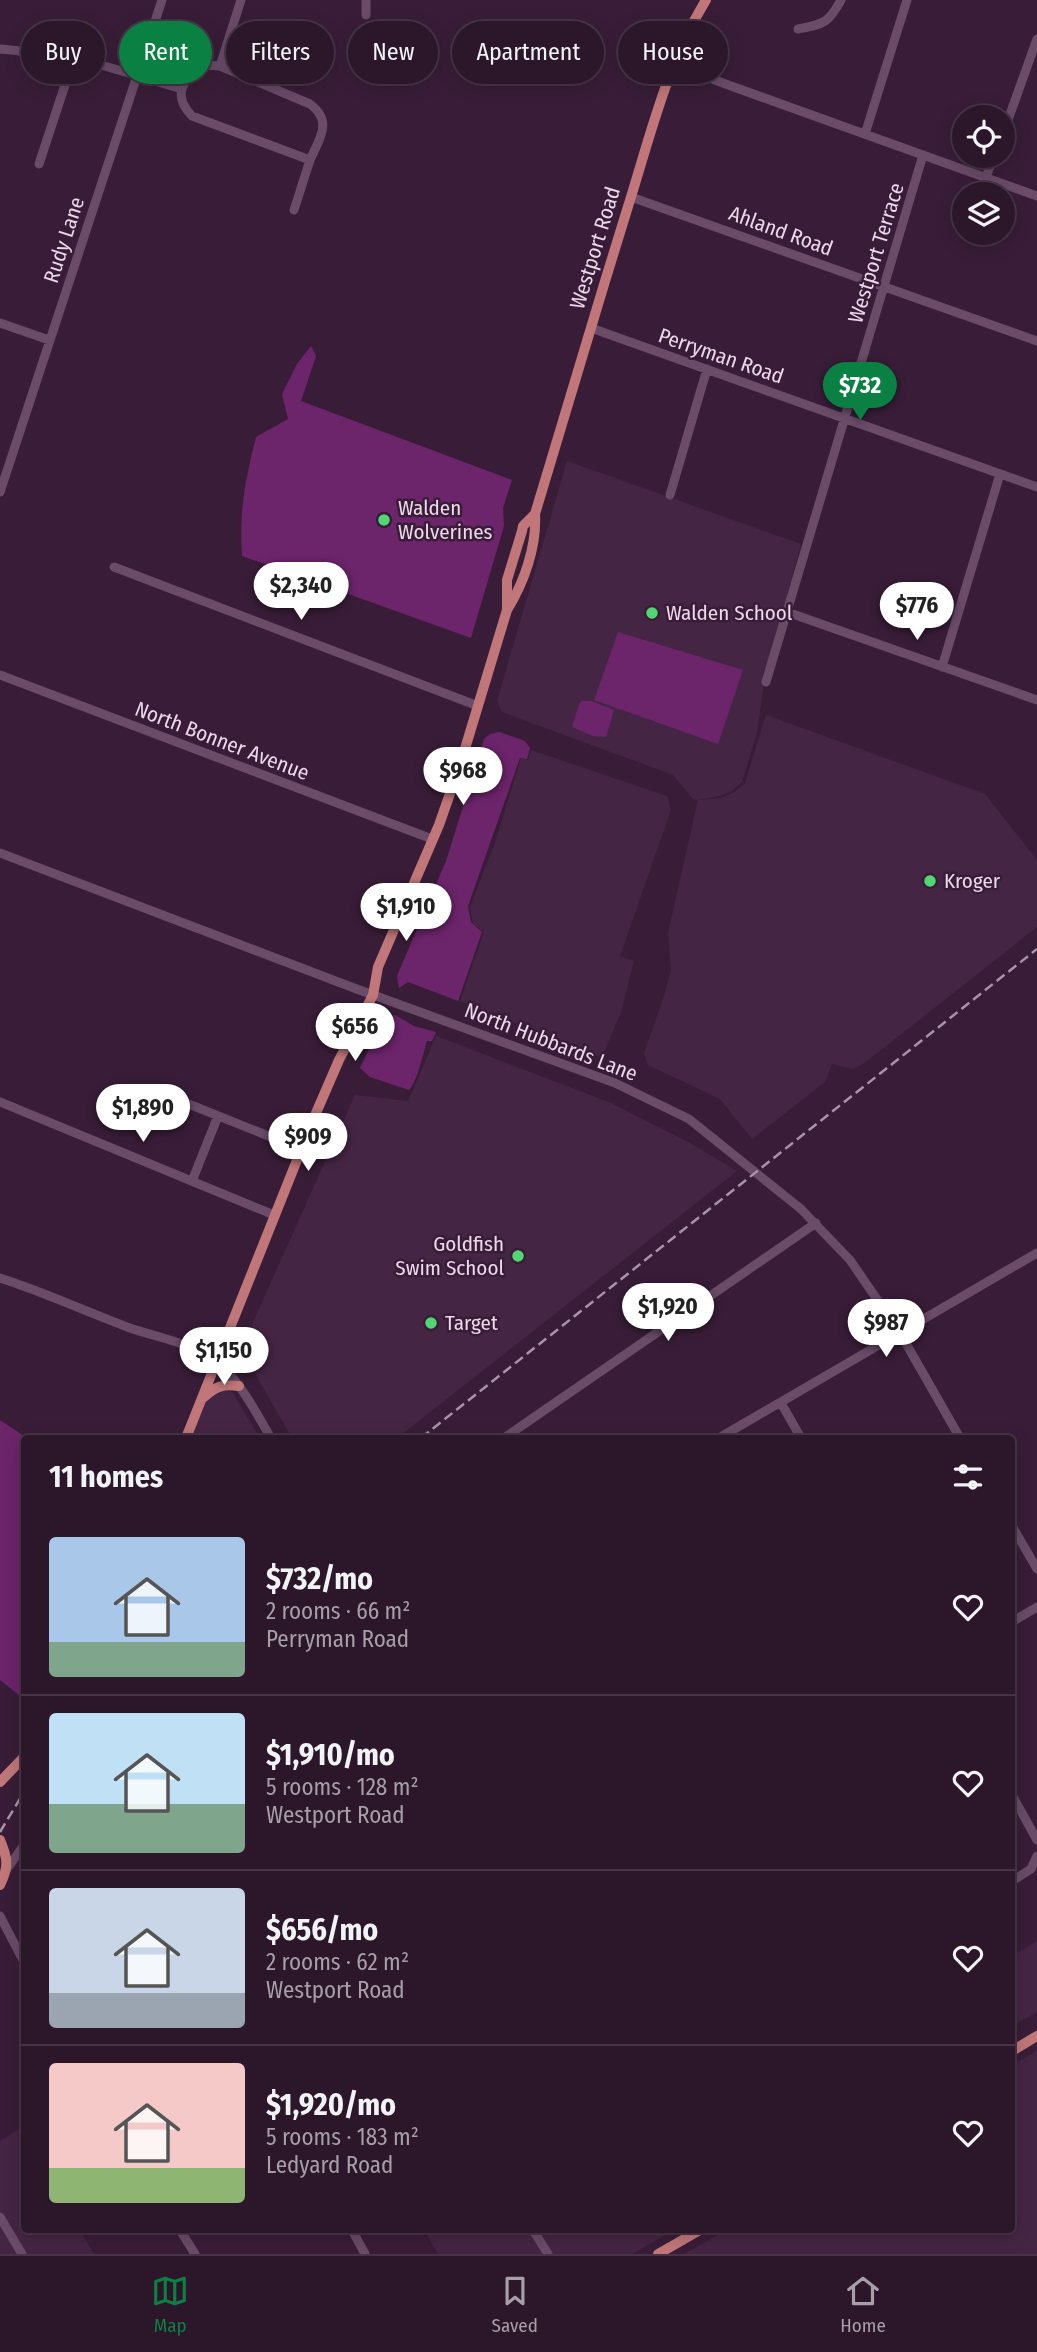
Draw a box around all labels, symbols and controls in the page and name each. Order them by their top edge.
chip: Buy [21,21,105,84]
chip: Rent [119,21,212,84]
chip: Filters [226,21,334,84]
chip: New [348,21,438,84]
chip: Apartment [452,21,604,84]
chip: House [618,21,728,84]
map controls [952,105,1015,245]
button: locate [952,105,1015,168]
street label: Westport Terrace [842,180,910,326]
button: layers [952,182,1015,245]
street label: Westport Road [564,184,626,312]
street label: Rudy Lane [38,194,90,286]
street label: Ahland Road [726,200,836,262]
street label: Perryman Road [655,322,787,390]
pin: $732 [819,362,901,422]
text: $732 [839,371,881,399]
place label: Walden Wolverines [398,495,493,545]
marker: Walden Wolverines [376,512,392,528]
pin: $2,340 [244,562,358,622]
text: $2,340 [270,571,332,599]
pin: $776 [876,582,958,642]
text: $776 [896,591,938,619]
place label: Walden School [666,600,793,626]
marker: Walden School [644,605,660,621]
street label: North Bonner Avenue [131,696,313,786]
pin: $968 [422,748,504,807]
text: $968 [439,756,487,784]
place label: Kroger [944,868,1001,894]
marker: Kroger [922,873,938,889]
pin: $1,910 [349,884,463,943]
text: $1,910 [377,892,435,920]
street label: North Hubbards Lane [461,997,641,1087]
pin: $656 [314,1004,396,1063]
text: $656 [332,1012,378,1040]
pin: $1,890 [86,1084,200,1144]
text: $1,890 [112,1093,174,1121]
pin: $909 [267,1114,349,1173]
text: $909 [284,1122,332,1150]
place label: Goldfish Swim School [395,1231,504,1281]
marker: Goldfish Swim School [510,1248,526,1264]
pin: $1,920 [611,1284,725,1343]
text: $1,920 [638,1292,698,1320]
pin: $987 [845,1300,927,1359]
text: $987 [864,1308,908,1336]
place label: Target [445,1310,498,1336]
marker: Target [423,1315,439,1331]
pin: $1,150 [167,1328,281,1387]
text: $1,150 [196,1336,252,1364]
icon: filters [949,1458,987,1496]
text: 11 homes [49,1459,163,1495]
text: $732/mo [266,1561,373,1597]
icon: home [105,1565,189,1649]
icon: heart [949,1588,987,1626]
text: 2 rooms · 66 m² [266,1597,410,1625]
text: Perryman Road [266,1625,409,1653]
text: $1,910/mo [266,1737,395,1773]
icon: home [105,1741,189,1825]
icon: heart [949,1764,987,1802]
text: 5 rooms · 128 m² [266,1773,419,1801]
text: Westport Road [266,1801,405,1829]
text: $656/mo [266,1912,378,1948]
icon: home [105,1916,189,2000]
icon: heart [949,1939,987,1977]
text: 2 rooms · 62 m² [266,1948,409,1976]
text: Westport Road [266,1976,405,2004]
text: $1,920/mo [266,2087,396,2123]
icon: home [105,2091,189,2175]
icon: heart [949,2114,987,2152]
text: 5 rooms · 183 m² [266,2123,419,2151]
text: Ledyard Road [266,2151,393,2179]
tab: Map [151,2272,189,2337]
tab: Saved [492,2272,538,2337]
tab: Home [840,2272,886,2337]

